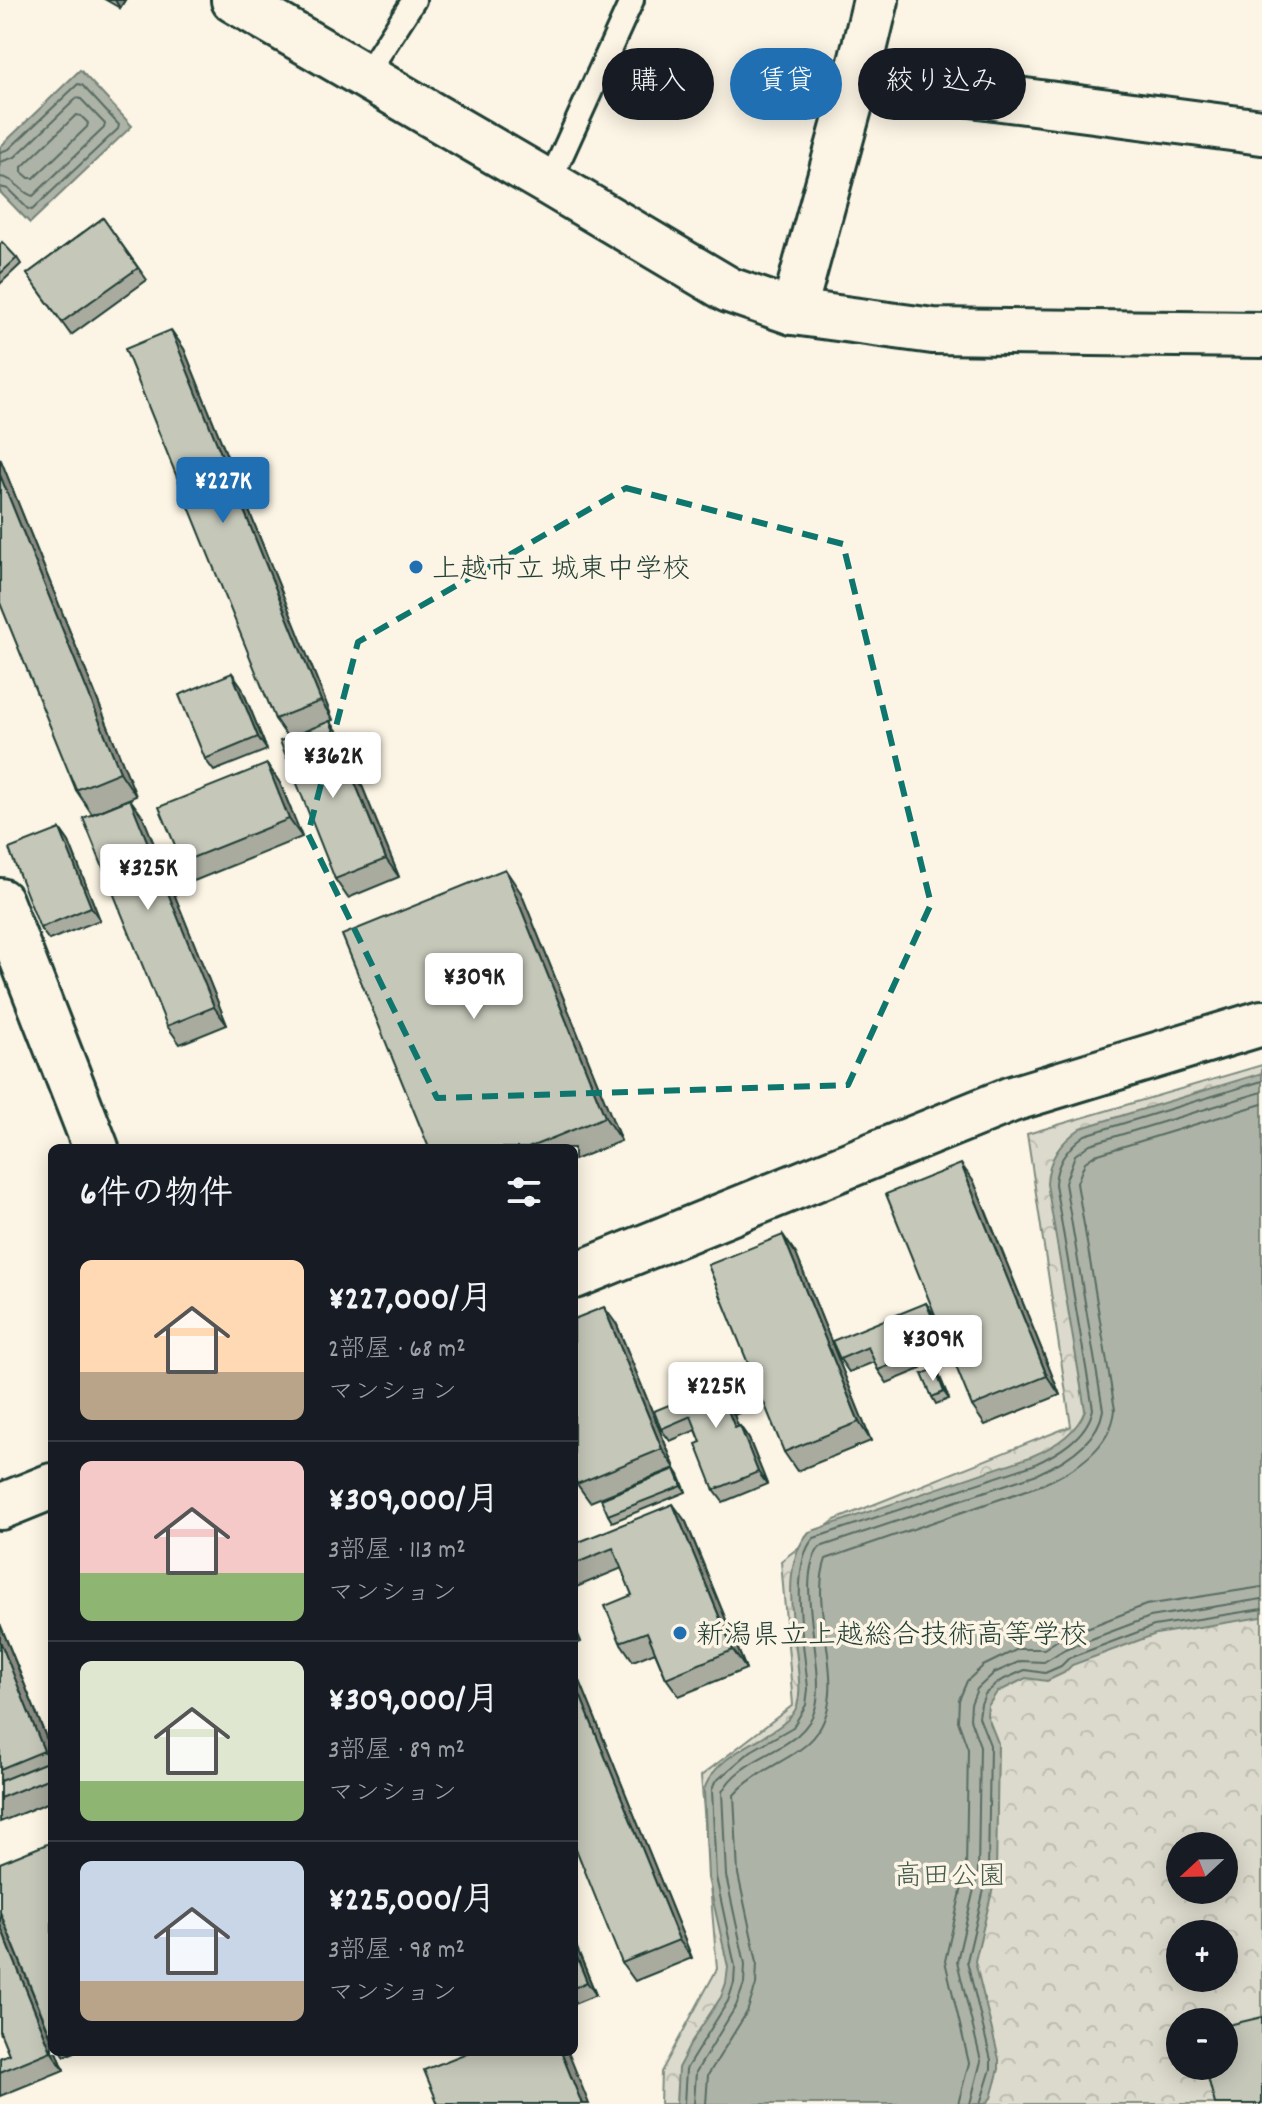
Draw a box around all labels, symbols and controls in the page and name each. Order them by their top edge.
chip: 購入 [602,48,714,120]
chip: 賃貸 [730,48,842,120]
chip: 絞り込み [858,48,1026,120]
pin: ¥227K [167,457,279,525]
text: ¥227K [194,464,252,501]
place label: 上越市立 城東中学校 [432,552,690,592]
marker: 上越市立 城東中学校 [407,558,425,576]
pin: ¥362K [277,732,389,800]
text: ¥362K [303,739,363,776]
pin: ¥325K [92,844,204,912]
text: ¥325K [118,851,178,888]
pin: ¥309K [418,953,530,1021]
text: ¥309K [443,960,505,997]
icon: filters [502,1170,546,1214]
text: 6件の物件 [80,1172,233,1221]
text: ¥227,000/月 [328,1277,493,1326]
icon: home [144,1292,240,1388]
pin: ¥309K [877,1315,989,1383]
text: ¥309K [902,1322,964,1359]
text: 2部屋 · 68 m² [328,1332,466,1369]
pin: ¥225K [660,1362,772,1430]
text: ¥225K [686,1369,746,1406]
text: マンション [328,1375,457,1412]
text: ¥309,000/月 [328,1478,499,1527]
icon: home [144,1493,240,1589]
text: 3部屋 · 113 m² [328,1533,466,1570]
text: マンション [328,1576,457,1613]
place label: 新潟県立上越総合技術高等学校 [696,1618,1088,1658]
marker: 新潟県立上越総合技術高等学校 [671,1624,689,1642]
text: ¥309,000/月 [328,1678,499,1727]
icon: home [144,1693,240,1789]
text: 3部屋 · 89 m² [328,1733,465,1770]
text: マンション [328,1776,457,1813]
north arrow [1166,1832,1238,1904]
map controls [1166,1832,1238,2080]
park label: 高田公園 [894,1859,1006,1899]
text: ¥225,000/月 [328,1878,496,1927]
icon: home [144,1893,240,1989]
button: + [1166,1920,1238,1992]
text: 3部屋 · 98 m² [328,1933,465,1970]
text: マンション [328,1976,457,2013]
button: − [1166,2008,1238,2080]

